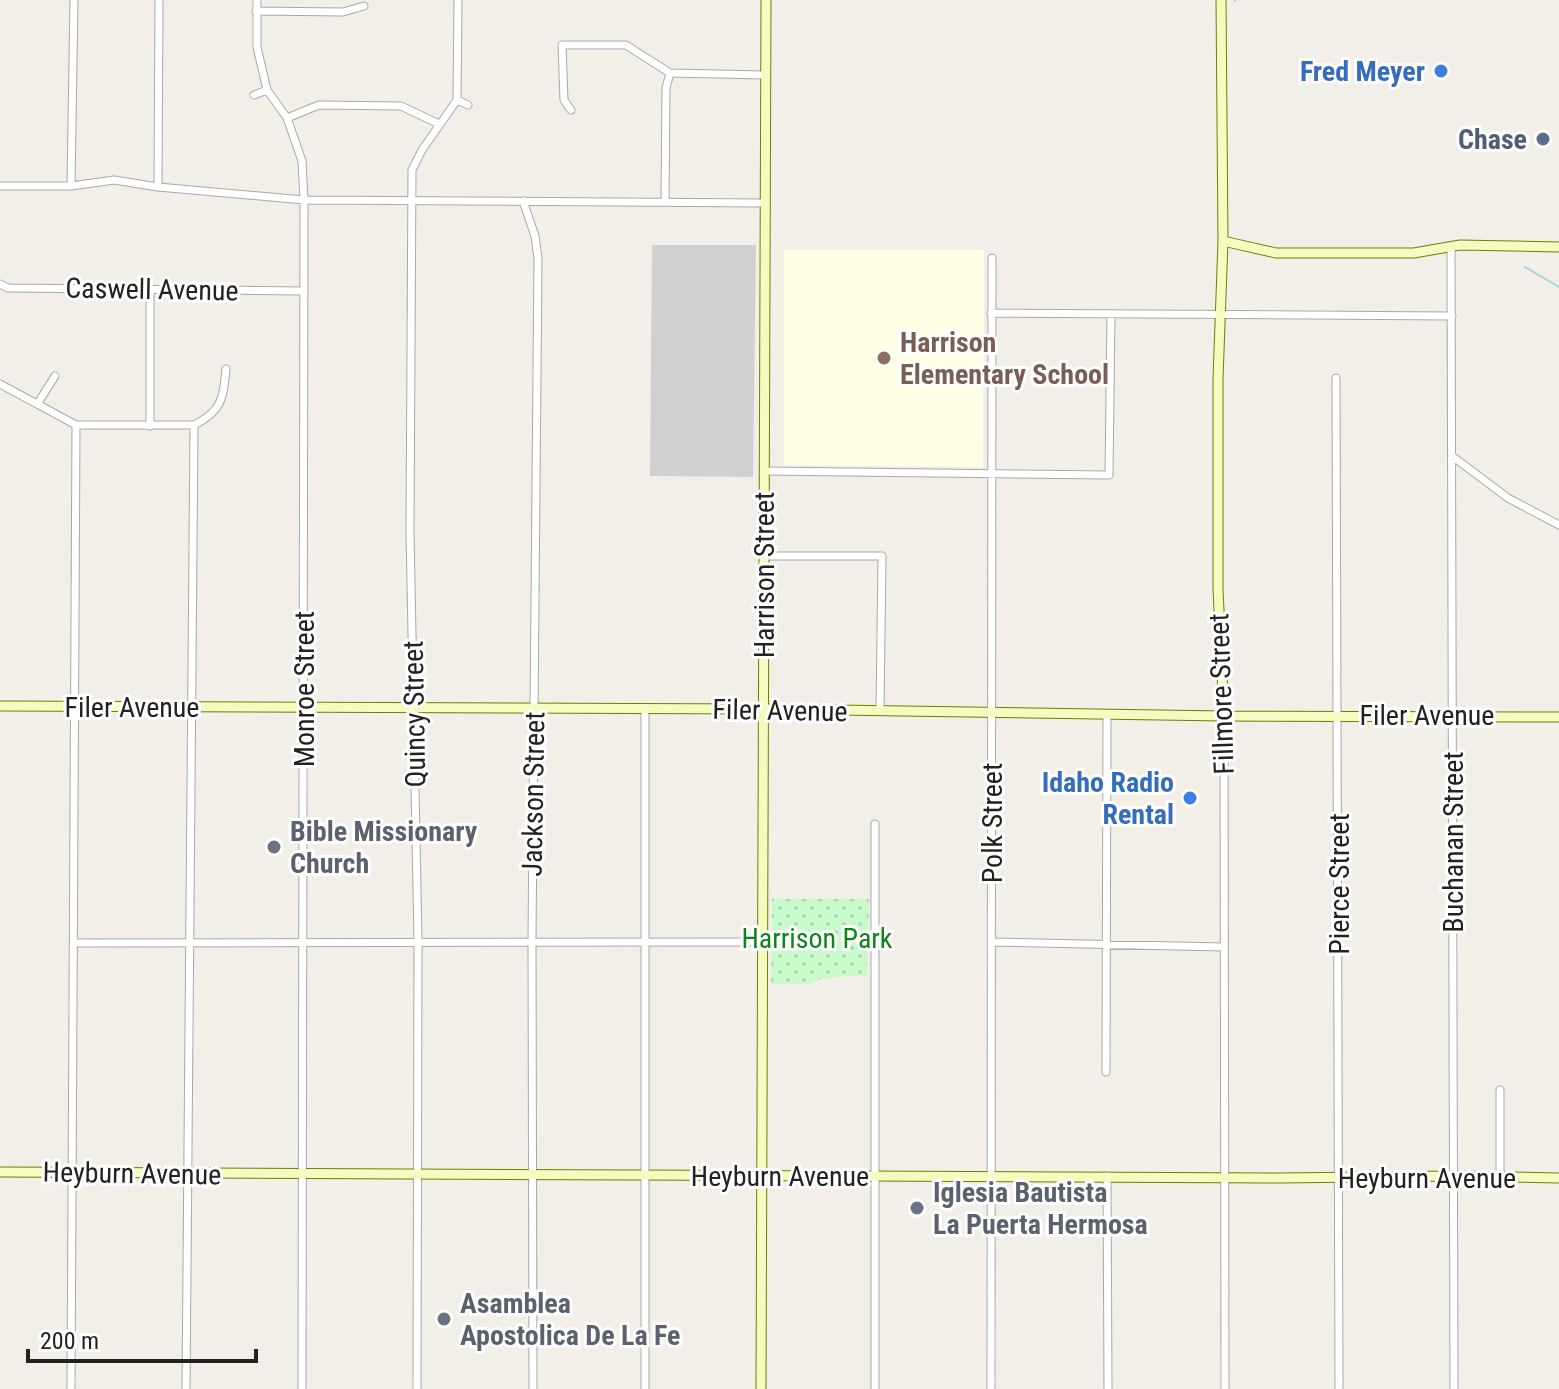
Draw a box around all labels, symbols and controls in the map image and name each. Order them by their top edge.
place label: Fred Meyer [1300,55,1425,88]
marker: Fred Meyer [1432,62,1450,80]
place label: Chase [1458,123,1527,156]
marker: Chase [1534,130,1552,148]
street label: Caswell Avenue [65,271,239,308]
place label: Harrison Elementary School [900,326,1109,391]
marker: Harrison Elementary School [875,349,893,367]
street label: Harrison Street [748,492,781,658]
street label: Monroe Street [288,611,321,767]
street label: Fillmore Street [1202,613,1241,775]
street label: Quincy Street [397,640,432,788]
street label: Filer Avenue [64,691,200,724]
street label: Filer Avenue [712,693,848,728]
street label: Filer Avenue [1359,699,1495,732]
street label: Jackson Street [516,711,551,877]
street label: Buchanan Street [1437,751,1470,933]
street label: Polk Street [976,763,1009,883]
place label: Idaho Radio Rental [1042,766,1174,831]
marker: Idaho Radio Rental [1181,789,1199,807]
street label: Pierce Street [1323,813,1356,955]
place label: Bible Missionary Church [290,815,478,880]
marker: Bible Missionary Church [265,838,283,856]
park label: Harrison Park [741,922,893,955]
street label: Heyburn Avenue [42,1155,221,1192]
street label: Heyburn Avenue [691,1160,869,1193]
street label: Heyburn Avenue [1338,1162,1516,1195]
place label: Iglesia Bautista La Puerta Hermosa [933,1176,1148,1241]
marker: Iglesia Bautista La Puerta Hermosa [908,1199,926,1217]
place label: Asamblea Apostolica De La Fe [460,1287,681,1352]
marker: Asamblea Apostolica De La Fe [435,1310,453,1328]
scale bar [28,1313,256,1363]
text: 200 m [40,1327,99,1355]

